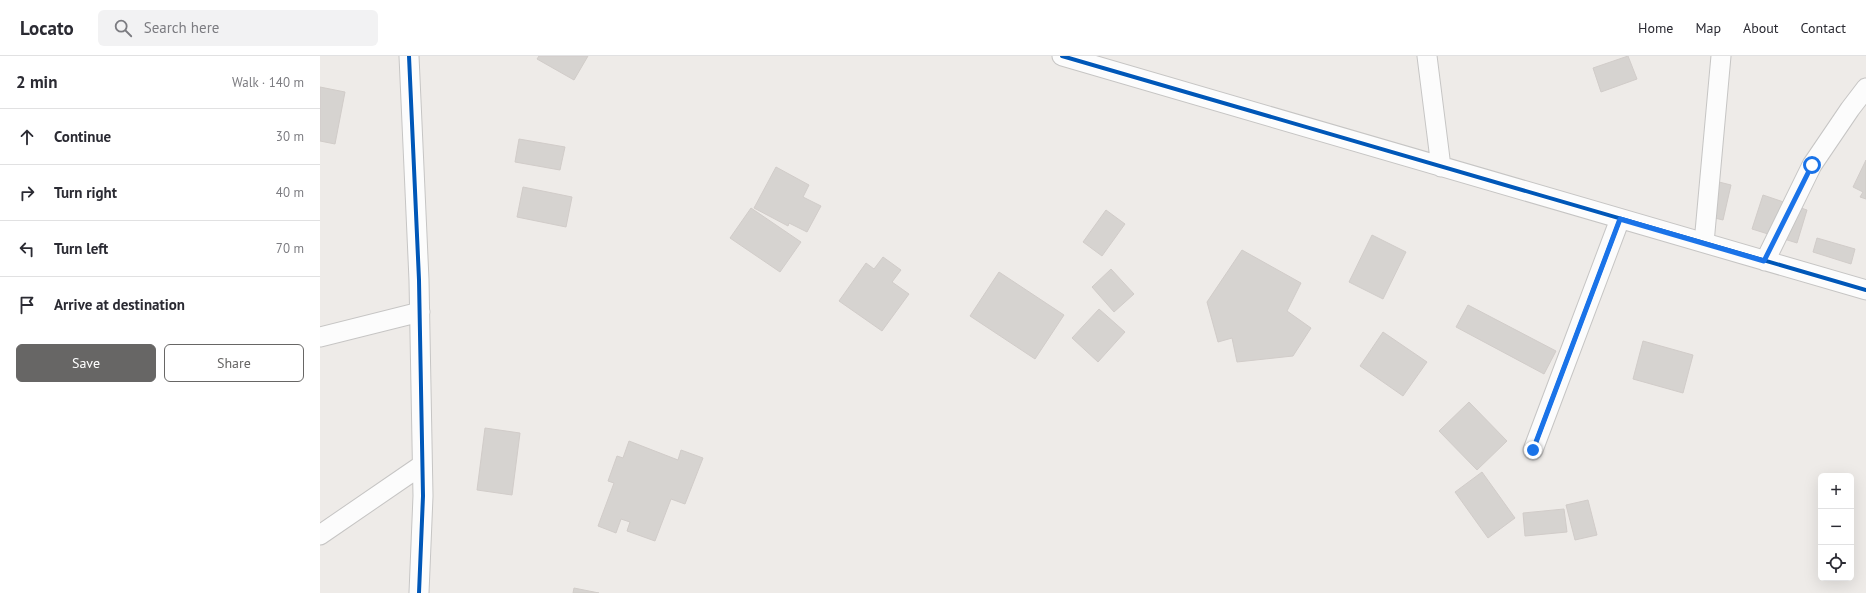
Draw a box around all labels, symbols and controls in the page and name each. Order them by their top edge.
search box [98,10,378,46]
text: Locato [20,16,74,40]
icon: search [112,17,134,39]
text: Search here [144,18,219,37]
text: Home [1638,19,1673,37]
text: Map [1695,19,1721,37]
text: About [1743,19,1779,37]
text: Contact [1801,19,1846,37]
text: 2 min [16,71,57,93]
text: Walk · 140 m [232,74,304,91]
icon: ahead [16,126,38,148]
text: Continue [54,127,111,146]
text: 30 m [276,128,304,145]
route start [1803,156,1821,174]
icon: right [16,182,38,204]
text: Turn right [54,183,117,202]
text: 40 m [276,184,304,201]
icon: left [16,238,38,260]
text: Turn left [54,239,108,258]
text: 70 m [276,240,304,257]
icon: arrive [16,294,38,316]
text: Arrive at destination [54,295,185,314]
button: Save [16,344,156,382]
button: Share [164,344,304,382]
route end [1524,441,1542,459]
map controls [1818,473,1854,581]
button: + [1818,473,1854,509]
button: − [1818,509,1854,545]
button: locate [1818,545,1854,581]

